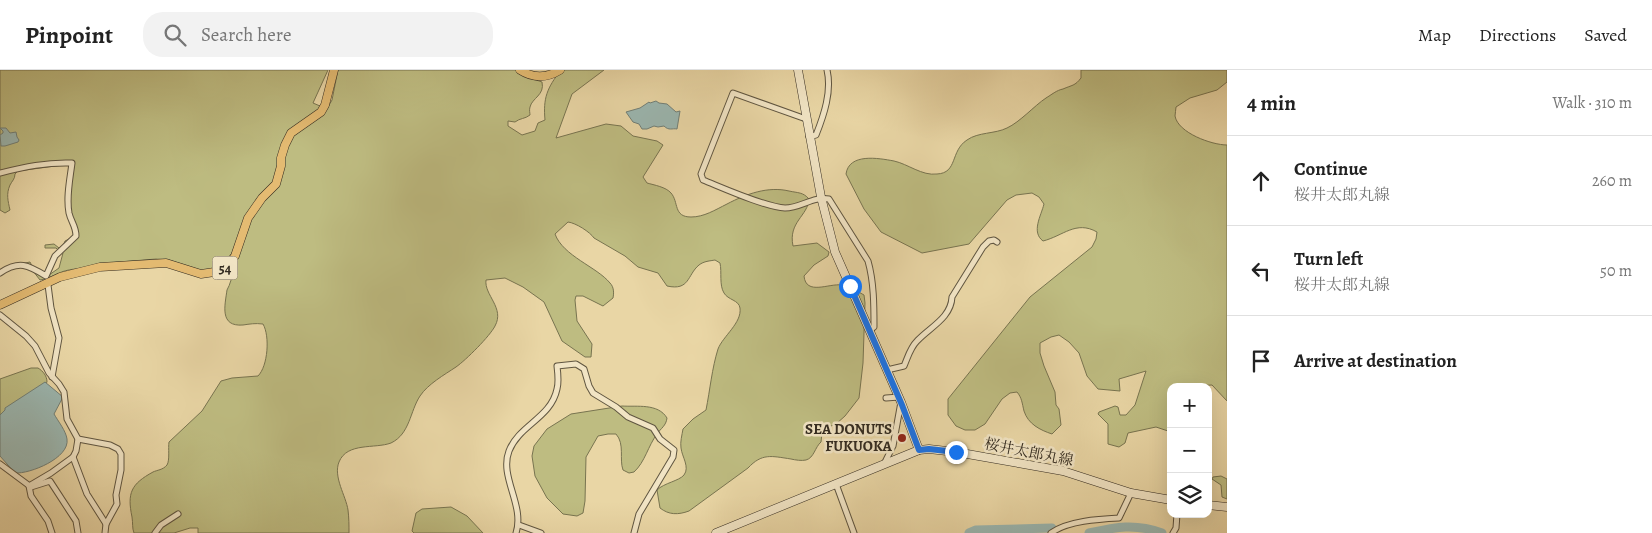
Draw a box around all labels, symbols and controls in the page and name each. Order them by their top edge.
search box [143,12,493,57]
text: Pinpoint [25,19,113,51]
icon: search [161,21,189,49]
text: Search here [201,22,291,48]
text: Map [1418,23,1451,47]
text: Directions [1479,23,1556,47]
text: Saved [1584,23,1627,47]
text: 4 min [1247,89,1296,117]
text: Walk · 310 m [1552,92,1632,114]
text: Continue [1294,156,1368,182]
icon: ahead [1247,167,1275,195]
text: 260 m [1592,170,1632,192]
text: 桜井太郎丸線 [1294,184,1390,206]
text: Turn left [1294,246,1363,272]
road number: 54 [212,257,238,280]
icon: left [1247,257,1275,285]
text: 50 m [1600,260,1632,282]
text: 桜井太郎丸線 [1294,274,1390,296]
route start [839,275,862,298]
icon: arrive [1247,347,1275,375]
text: Arrive at destination [1294,348,1457,374]
map controls [1167,383,1212,518]
button: + [1167,383,1212,428]
place label: SEA DONUTS FUKUOKA [805,419,893,456]
button: − [1167,428,1212,473]
marker: SEA DONUTS FUKUOKA [896,432,908,444]
street label: 桜井太郎丸線 [983,434,1075,470]
route end [945,441,968,464]
button: layers [1167,473,1212,518]

